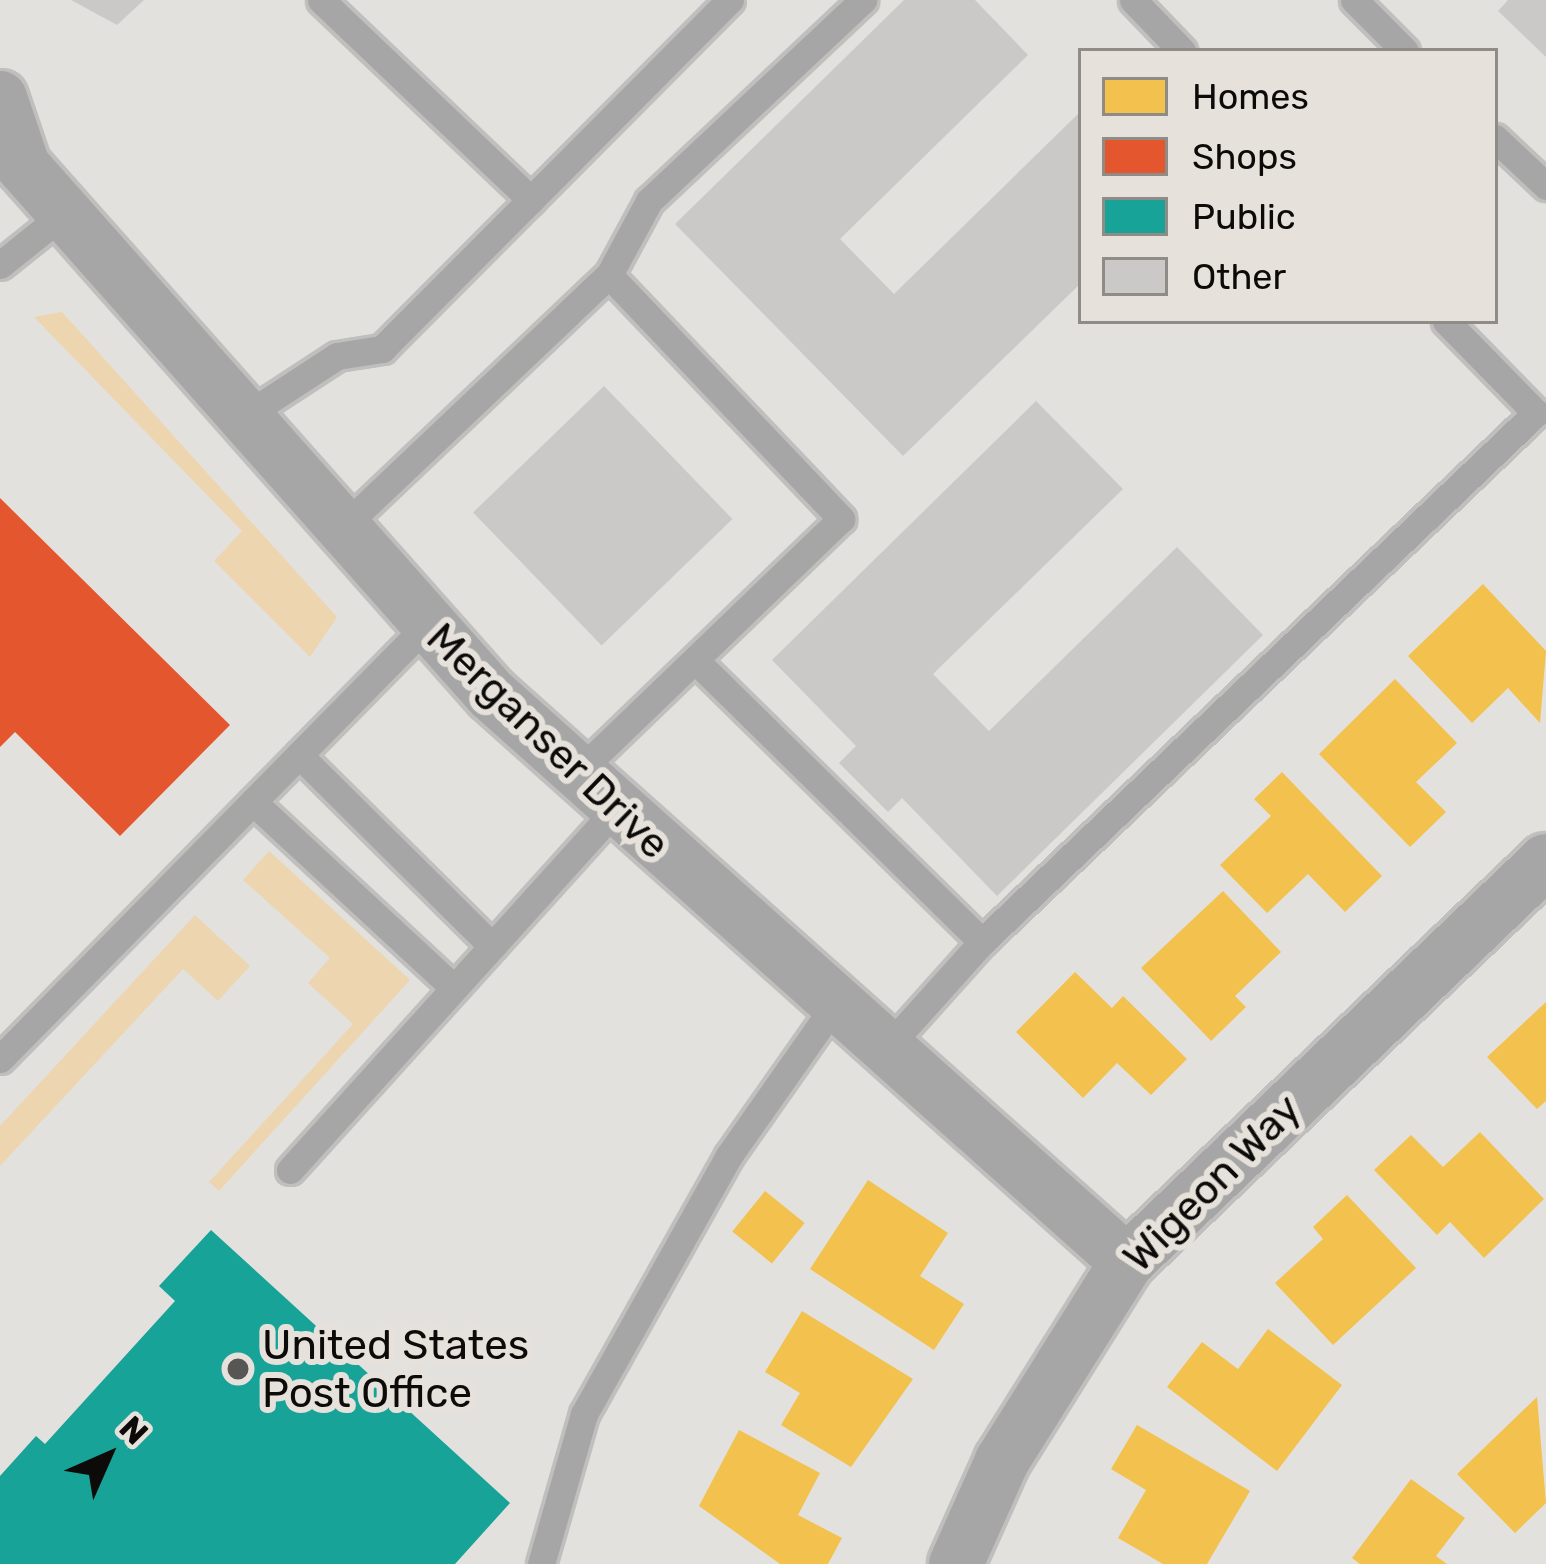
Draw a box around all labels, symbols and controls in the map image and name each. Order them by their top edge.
legend [1078,48,1498,324]
text: Homes [1192,75,1309,118]
text: Shops [1192,135,1297,178]
text: Public [1192,195,1296,238]
text: Other [1192,255,1286,298]
street label: Merganser Drive [416,612,680,870]
street label: Wigeon Way [1113,1084,1311,1282]
place label: United States Post Office [262,1320,529,1418]
marker: United States Post Office [225,1356,251,1382]
north arrow [48,1396,168,1516]
text: N [112,1408,156,1452]

